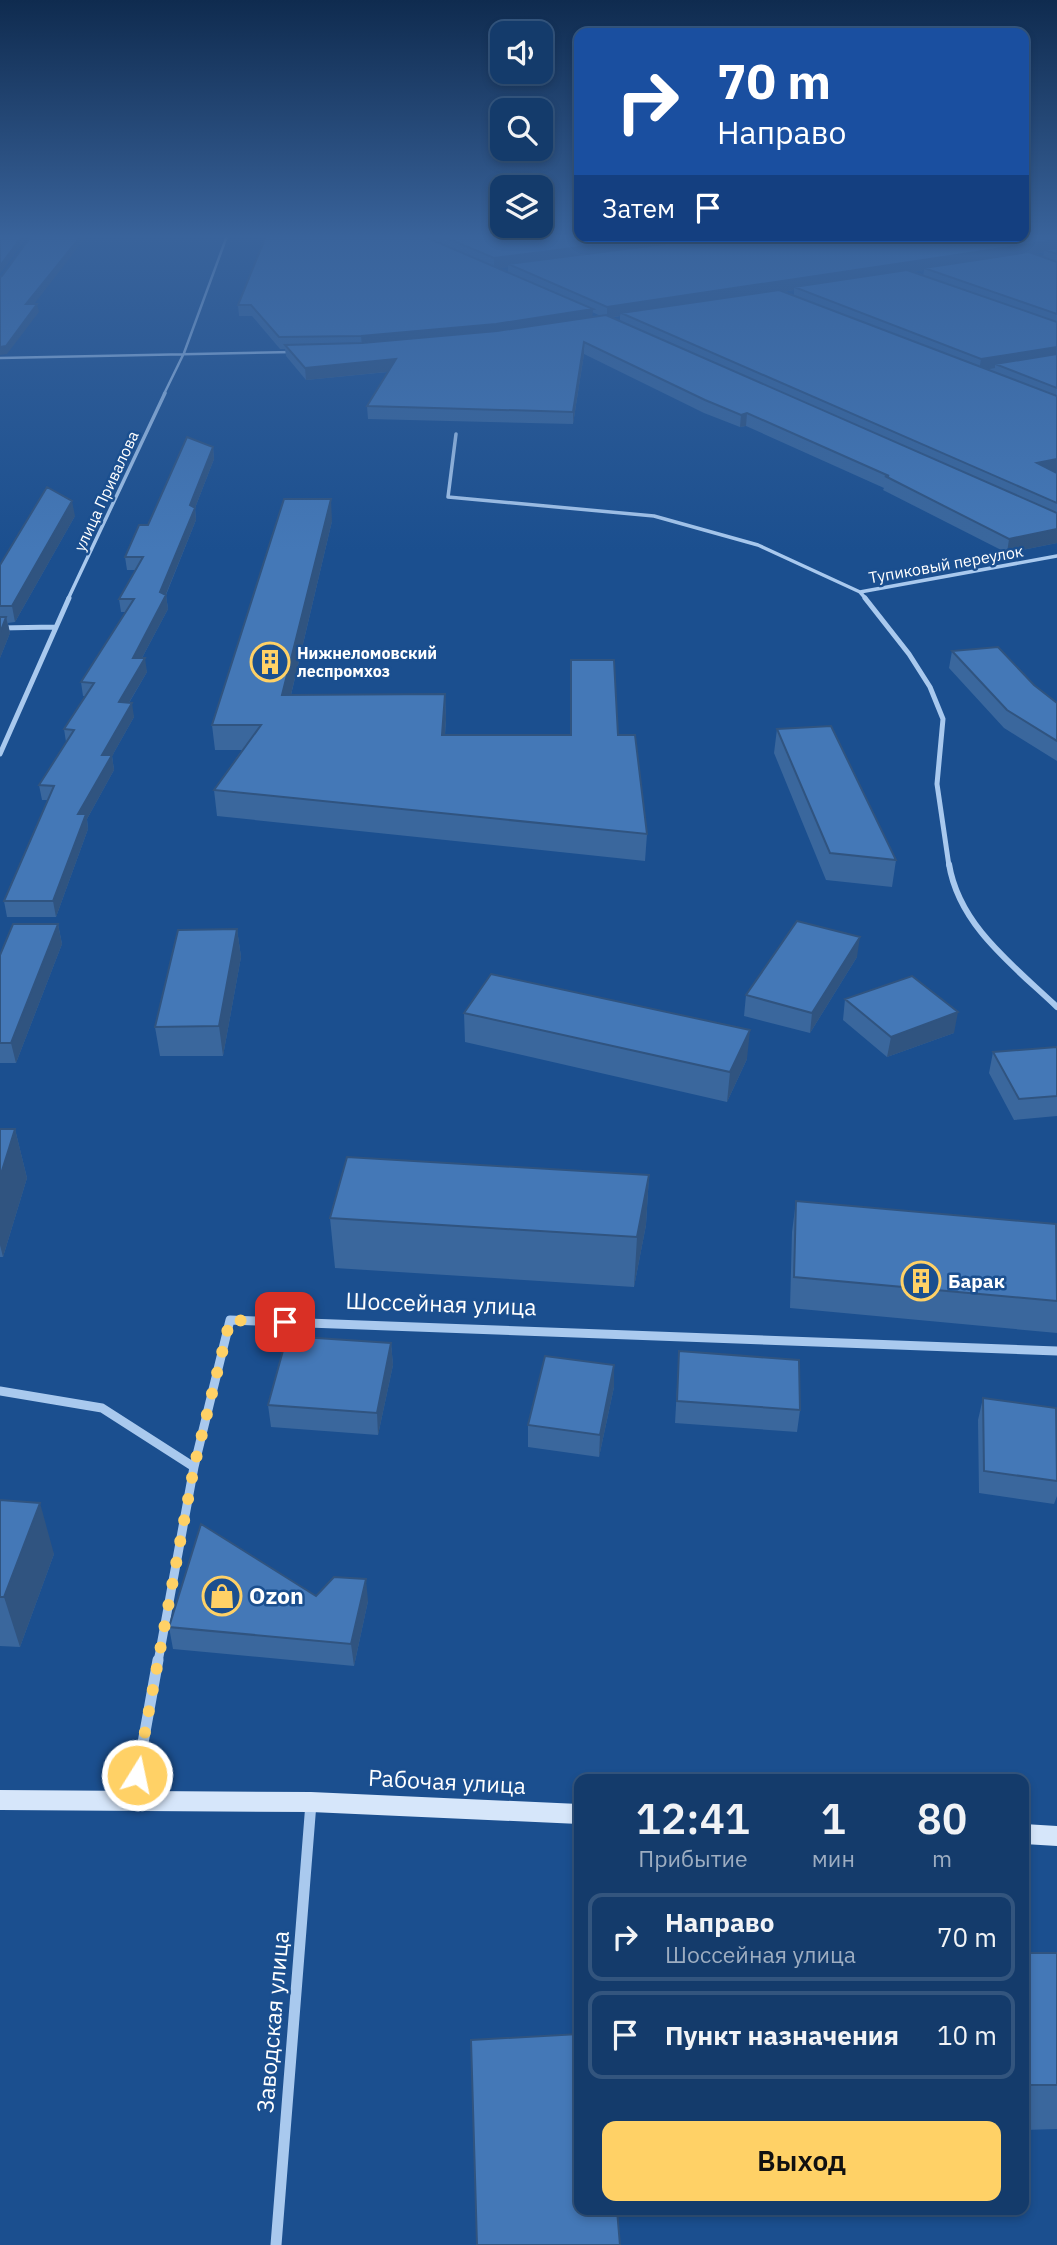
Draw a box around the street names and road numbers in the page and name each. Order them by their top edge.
street label: улица Привалова [69,427,143,555]
street label: Тупиковый переулок [867,541,1025,587]
street label: Шоссейная улица [345,1285,537,1321]
street label: Рабочая улица [367,1762,527,1800]
street label: Заводская улица [249,1929,295,2114]

